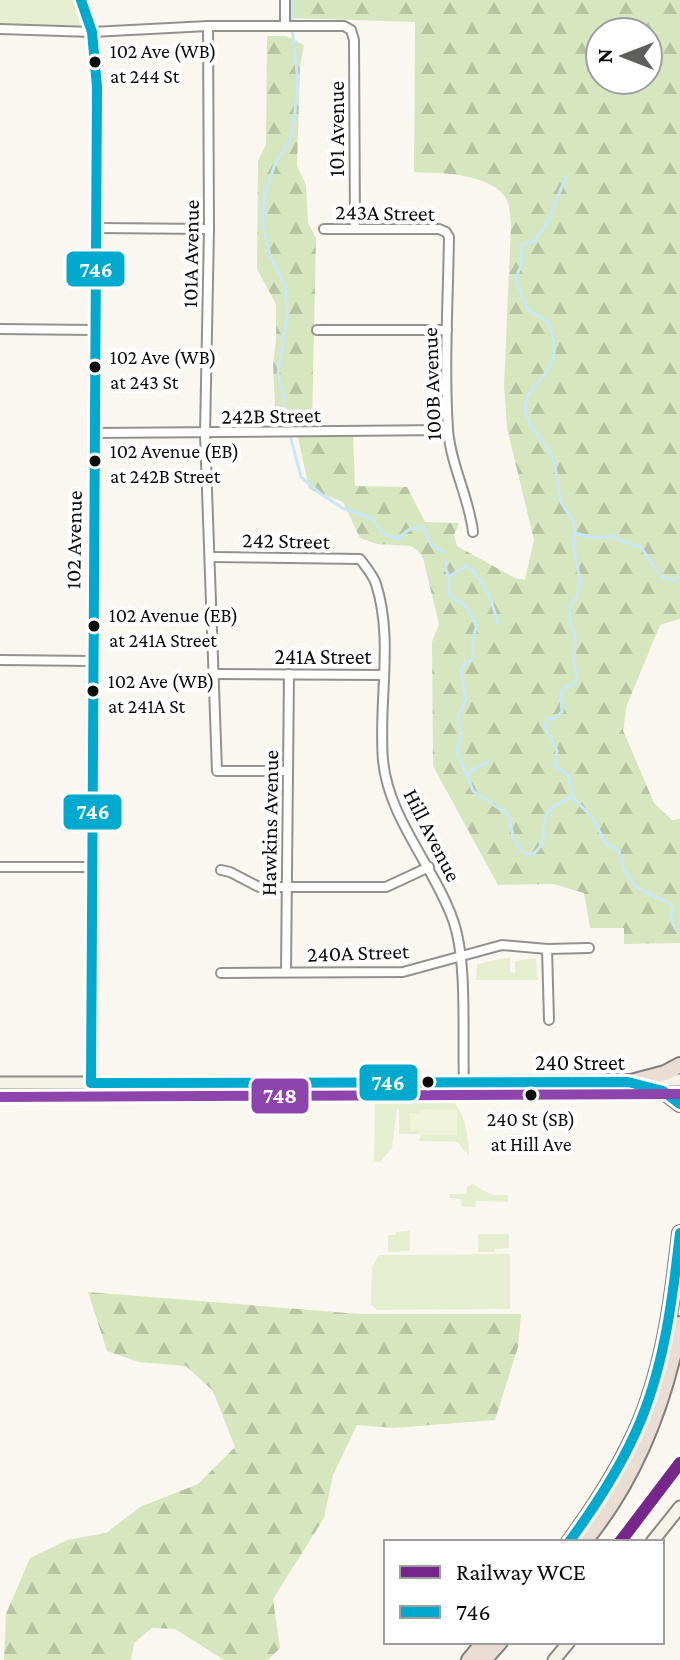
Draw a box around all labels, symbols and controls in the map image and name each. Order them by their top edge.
north arrow [584,16,664,96]
place label: 102 Ave (WB) at 244 St [110,40,216,87]
text: N [592,49,617,64]
marker: 102 Ave (WB) at 244 St [87,54,103,70]
street label: 101 Avenue [324,81,349,177]
street label: 243A Street [335,199,436,226]
street label: 101A Avenue [177,200,204,308]
line badge: 746 [65,250,126,288]
text: 746 [79,257,113,282]
street label: 100B Avenue [417,327,446,441]
place label: 102 Ave (WB) at 243 St [110,346,216,393]
marker: 102 Ave (WB) at 243 St [87,359,103,375]
street label: 242B Street [221,402,322,429]
place label: 102 Avenue (EB) at 242B Street [110,440,239,487]
marker: 102 Avenue (EB) at 242B Street [87,453,103,469]
street label: 102 Avenue [60,490,87,590]
street label: 242 Street [242,527,331,554]
place label: 102 Avenue (EB) at 241A Street [109,604,238,651]
marker: 102 Avenue (EB) at 241A Street [86,618,102,634]
street label: 241A Street [274,644,372,669]
place label: 102 Ave (WB) at 241A St [108,670,214,717]
marker: 102 Ave (WB) at 241A St [85,683,101,699]
street label: Hawkins Avenue [256,750,283,896]
street label: Hill Avenue [399,785,467,886]
line badge: 746 [62,793,123,831]
text: 746 [76,799,110,824]
street label: 240A Street [306,938,410,967]
street label: 240 Street [535,1050,626,1075]
line badge: 746 [358,1063,419,1102]
text: 746 [371,1070,405,1095]
unlabelled marker [420,1074,436,1090]
line badge: 748 [250,1077,310,1115]
text: 748 [263,1083,297,1108]
marker: 240 St (SB) at Hill Ave [523,1087,539,1103]
place label: 240 St (SB) at Hill Ave [487,1108,575,1155]
legend [384,1540,664,1644]
text: Railway WCE [456,1558,586,1585]
text: 746 [456,1598,491,1625]

